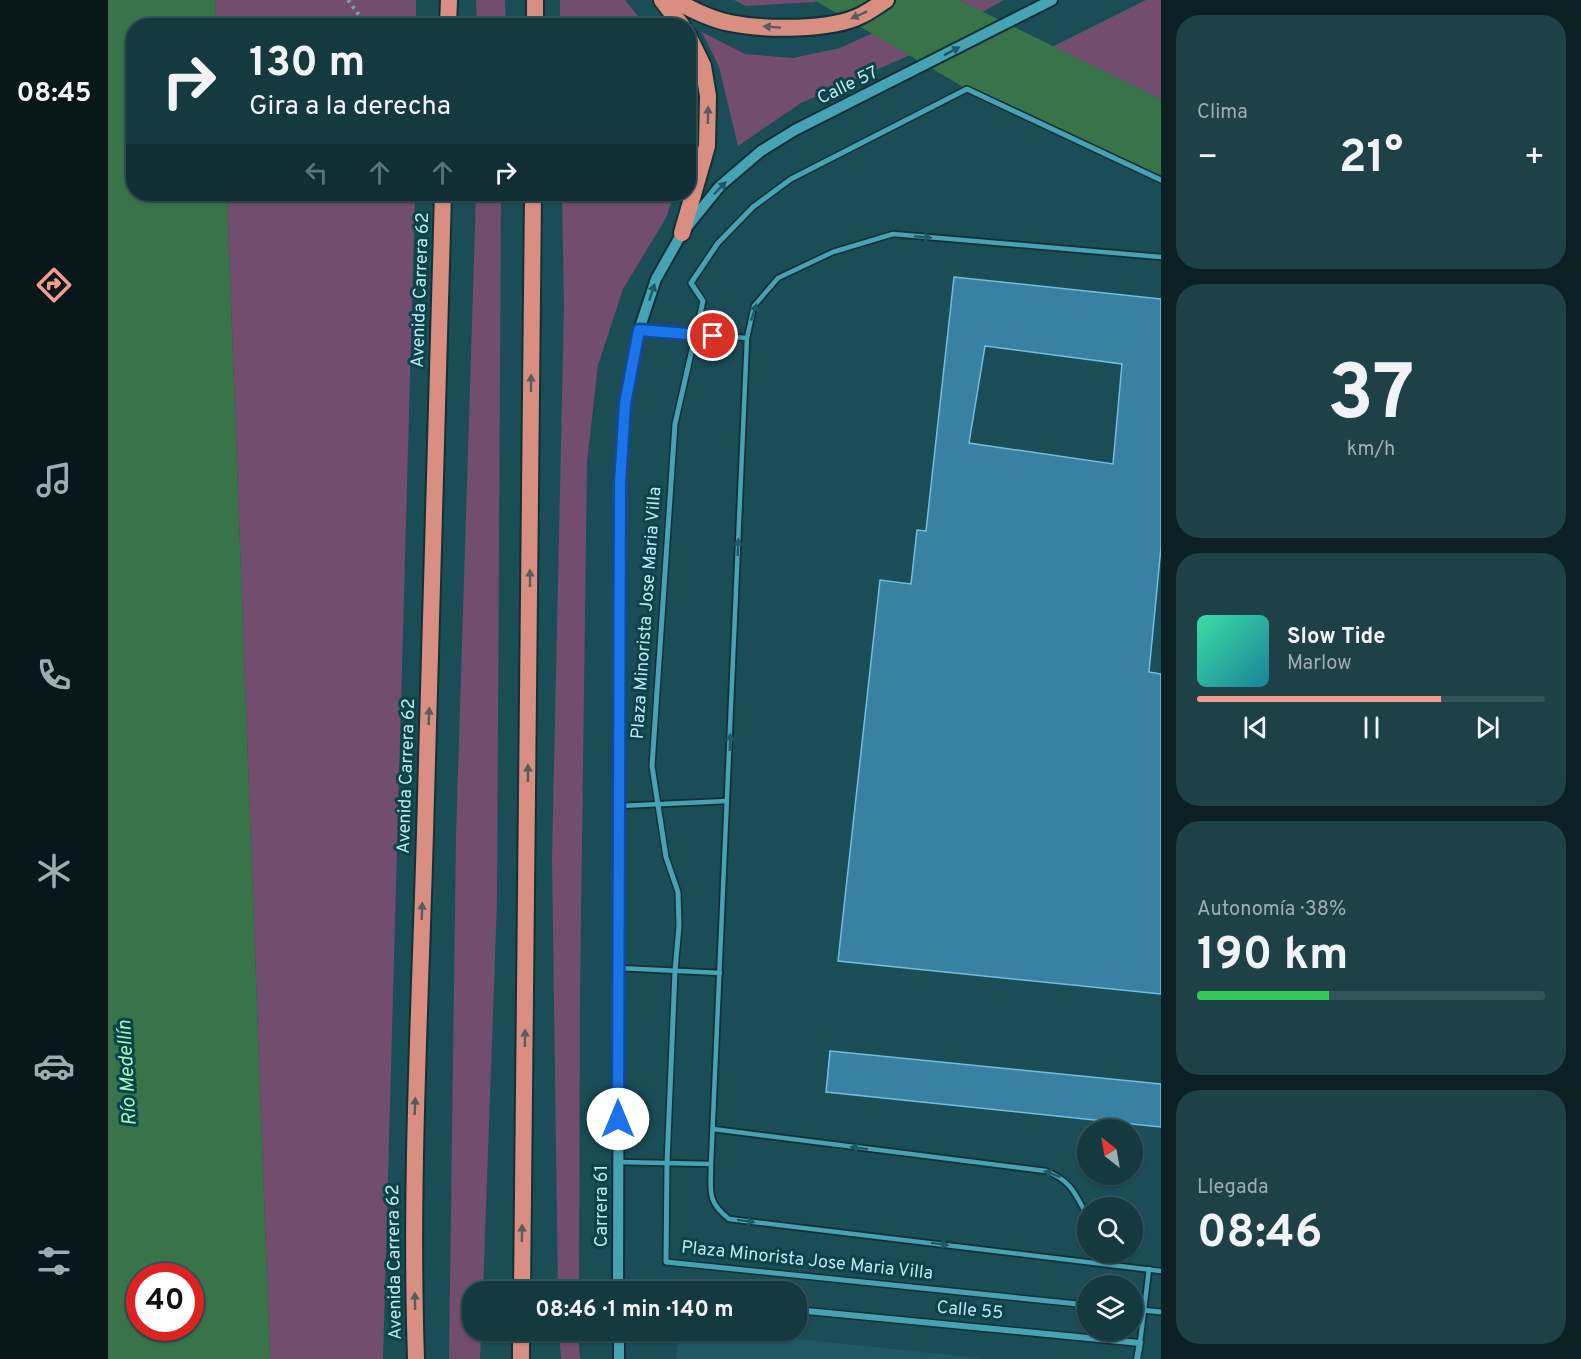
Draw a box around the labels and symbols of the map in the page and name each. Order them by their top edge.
one-way arrow [850,10,868,20]
one-way arrow [762,22,781,31]
one-way arrow [943,47,960,56]
street label: Calle 57 [814,61,882,111]
one-way arrow [703,105,713,124]
one-way arrow [712,181,726,195]
street label: Avenida Carrera 62 [407,212,435,368]
one-way arrow [913,232,932,242]
one-way arrow [647,283,657,301]
one-way arrow [750,303,760,321]
pin [687,310,738,361]
one-way arrow [527,373,536,392]
street label: Plaza Minorista Jose Maria Villa [627,486,667,740]
one-way arrow [734,538,743,557]
one-way arrow [525,568,535,587]
street label: Avenida Carrera 62 [393,698,421,854]
one-way arrow [424,706,433,725]
one-way arrow [725,733,734,752]
one-way arrow [523,763,533,782]
one-way arrow [418,901,427,920]
water label: Río Medellín [112,1019,144,1127]
one-way arrow [520,1029,530,1048]
position arrow [586,1087,650,1151]
one-way arrow [411,1096,420,1115]
north arrow [1077,1119,1143,1185]
one-way arrow [849,1143,868,1152]
street label: Carrera 61 [591,1165,614,1247]
one-way arrow [1042,1168,1060,1178]
street label: Avenida Carrera 62 [382,1184,408,1340]
one-way arrow [737,1216,756,1225]
one-way arrow [517,1224,527,1243]
street label: Plaza Minorista Jose Maria Villa [680,1236,934,1286]
one-way arrow [930,1239,949,1249]
speed limit sign: 40 [126,1263,204,1341]
one-way arrow [410,1291,419,1310]
street label: Calle 55 [936,1297,1004,1325]

